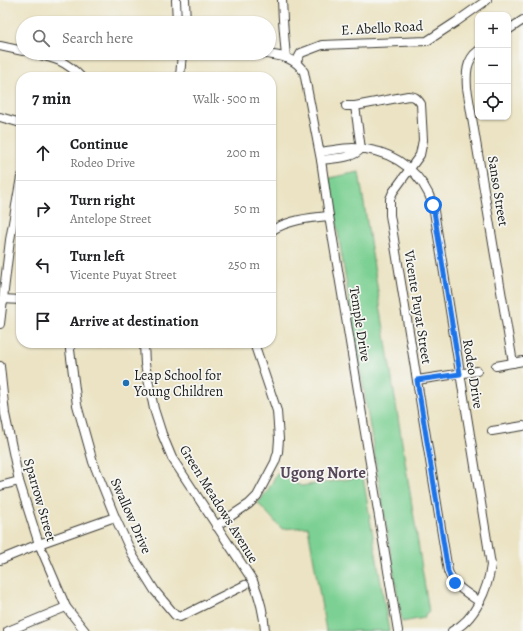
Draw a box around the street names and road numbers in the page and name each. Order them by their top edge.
street label: E. Abello Road [341,16,424,40]
street label: Sanso Street [483,154,513,228]
street label: Vicente Puyat Street [399,248,436,366]
street label: Temple Drive [345,285,375,363]
street label: Rodeo Drive [458,338,488,410]
street label: Green Meadows Avenue [175,441,263,567]
street label: Sparrow Street [19,456,61,544]
street label: Swallow Drive [106,475,156,557]

